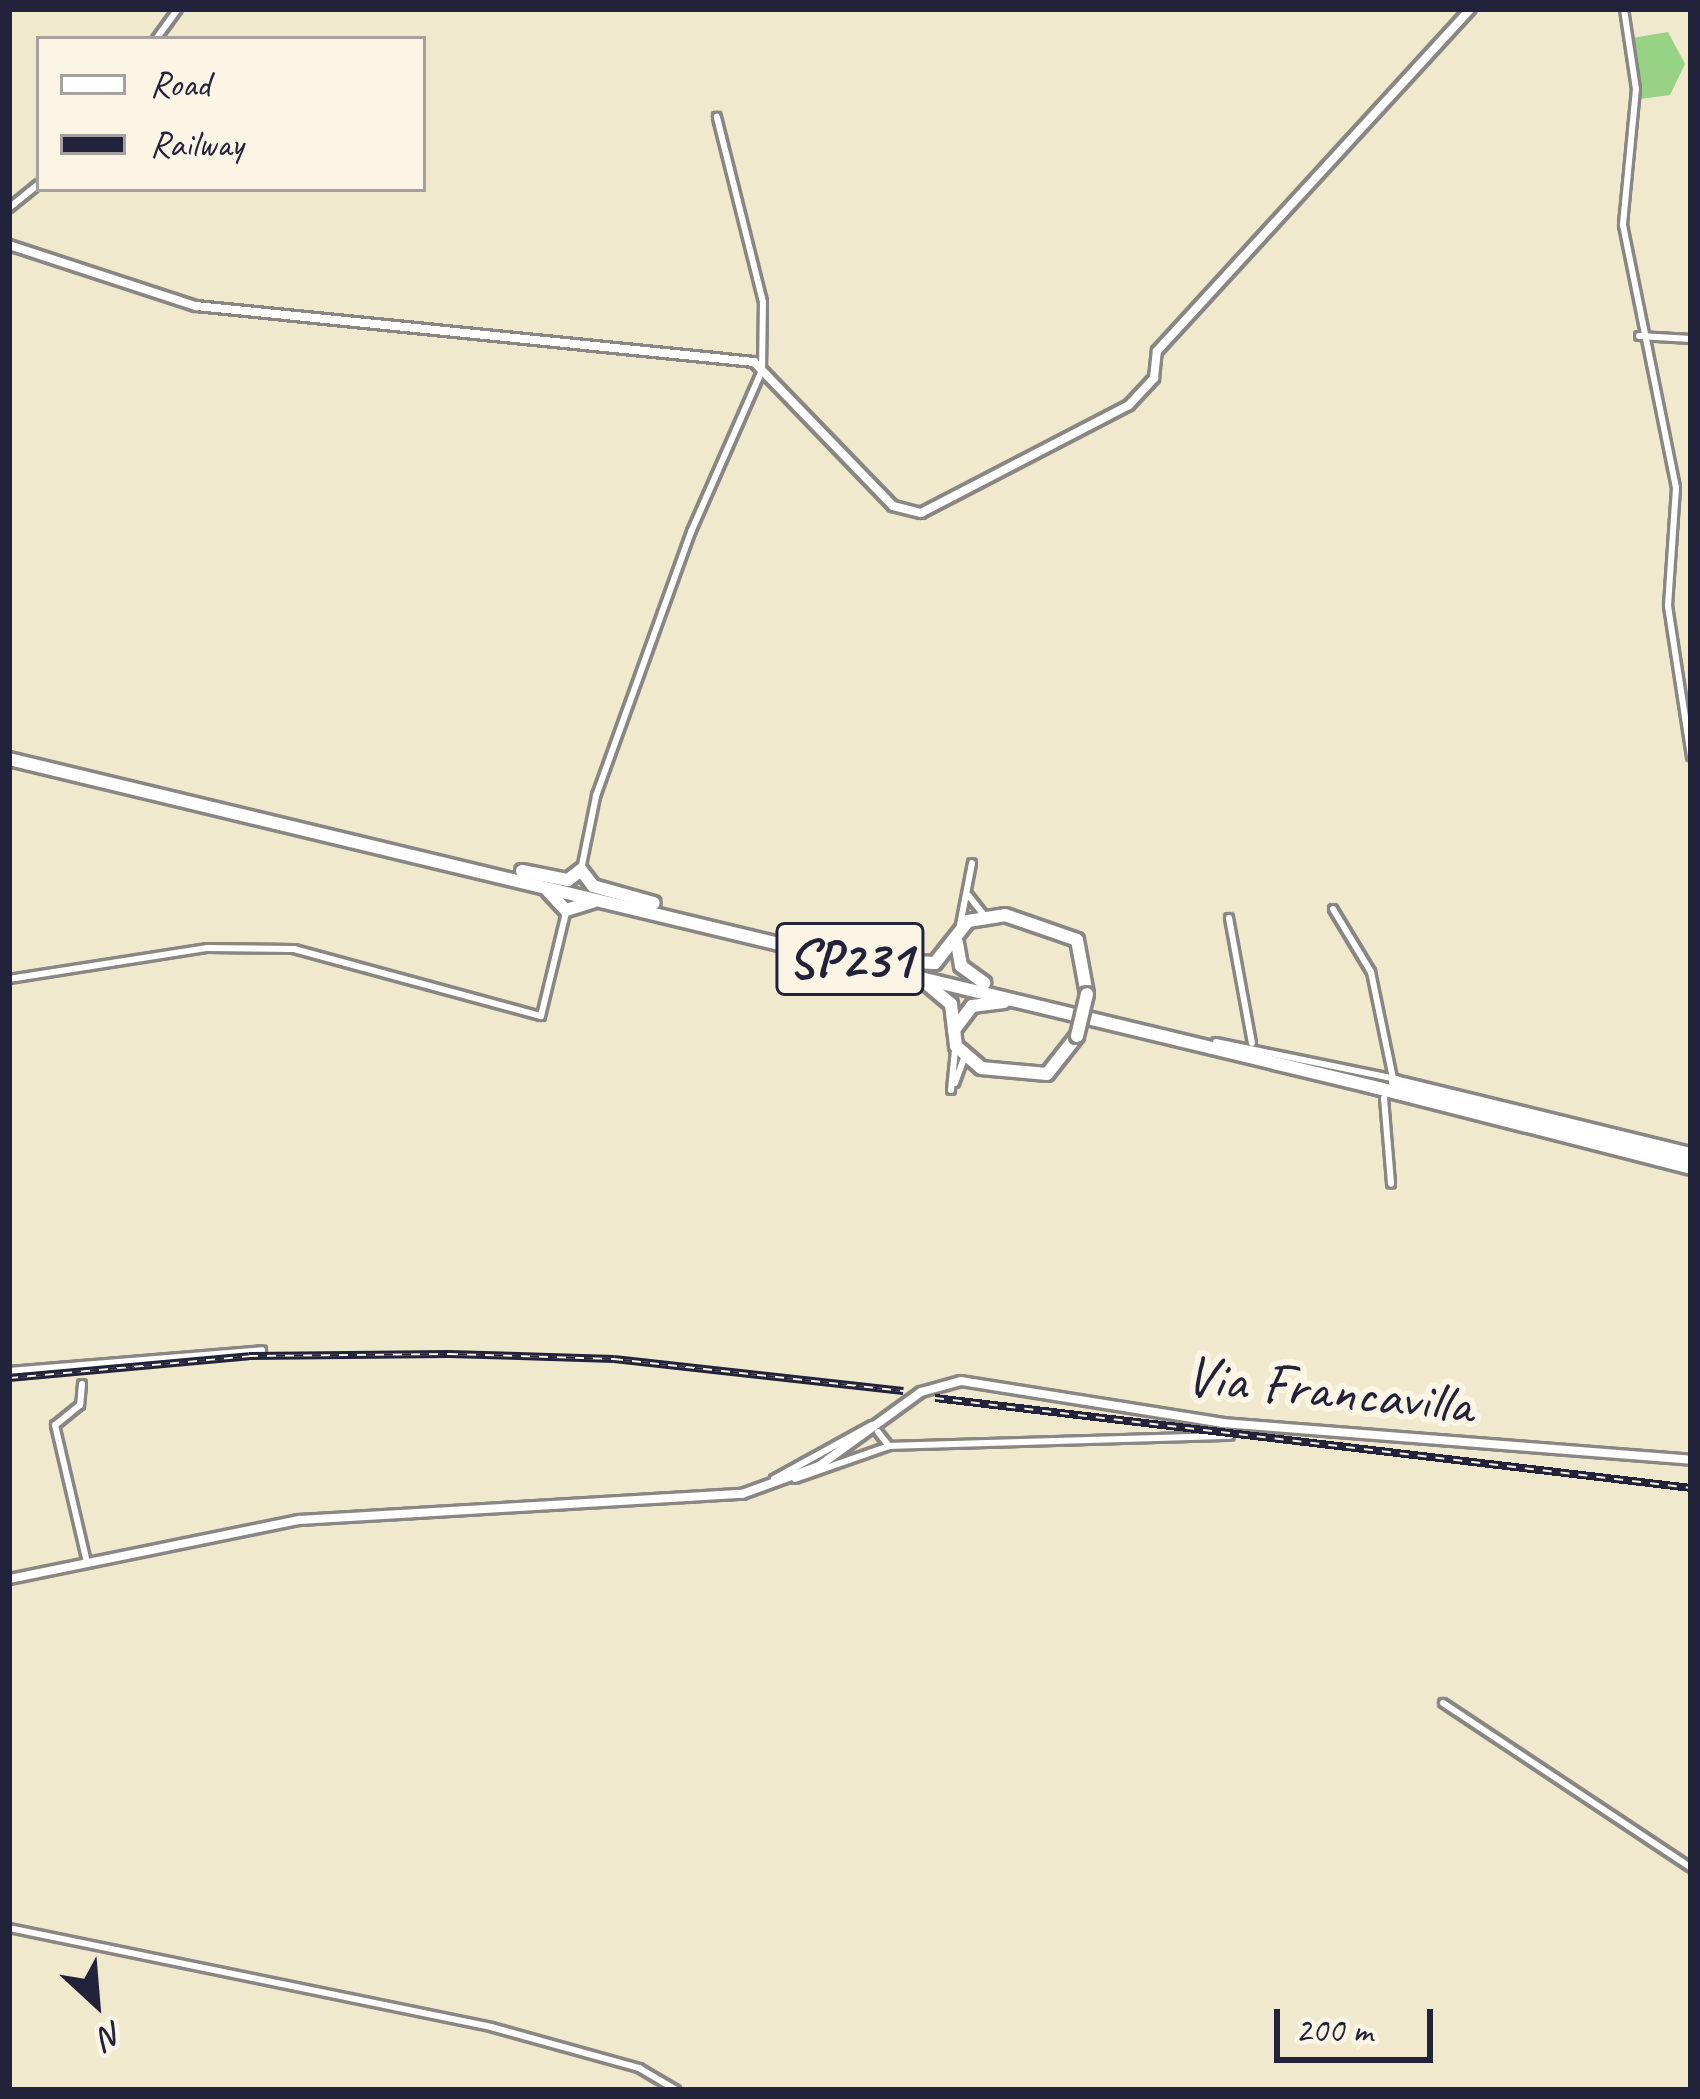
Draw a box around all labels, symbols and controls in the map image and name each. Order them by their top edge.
legend [36,36,426,192]
text: Road [150,61,210,107]
text: Railway [150,121,243,167]
road number: SP231 [775,911,925,1007]
street label: Via Francavilla [1182,1341,1476,1439]
north arrow [36,1943,156,2063]
scale bar [1280,1985,1439,2059]
text: 200 m [1295,2007,1372,2053]
text: N [93,2012,130,2059]

